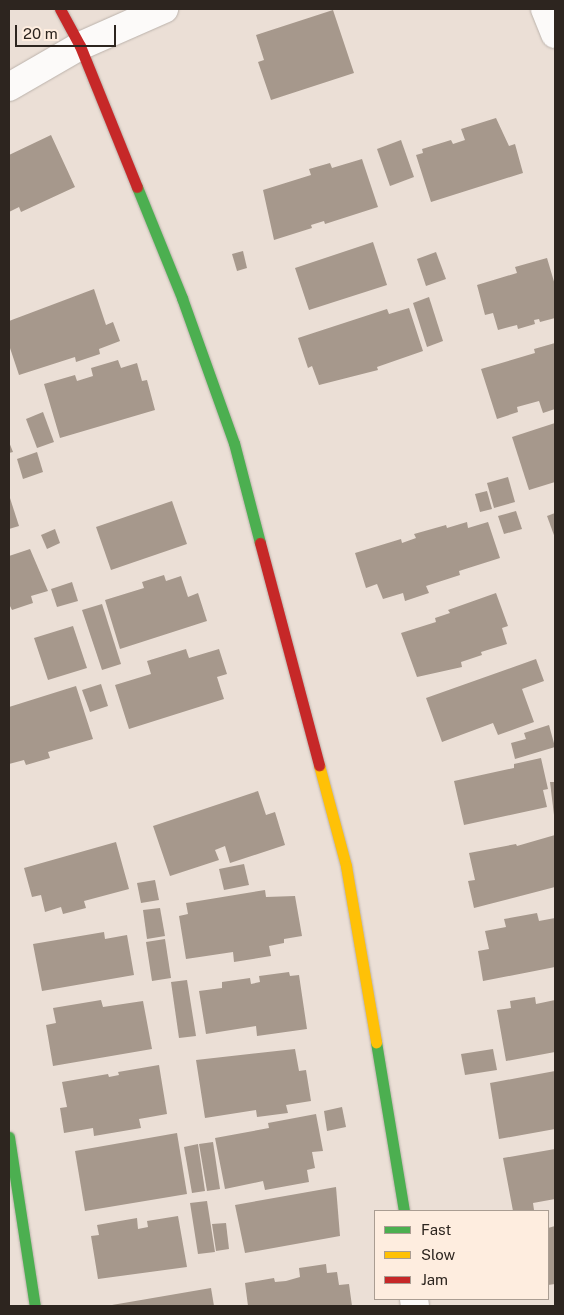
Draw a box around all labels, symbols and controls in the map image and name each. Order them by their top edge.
scale bar [18,15,119,47]
text: 20 m [23,25,58,42]
legend [374,1210,549,1300]
text: Fast [421,1221,451,1238]
text: Slow [421,1246,455,1263]
text: Jam [421,1271,448,1288]

